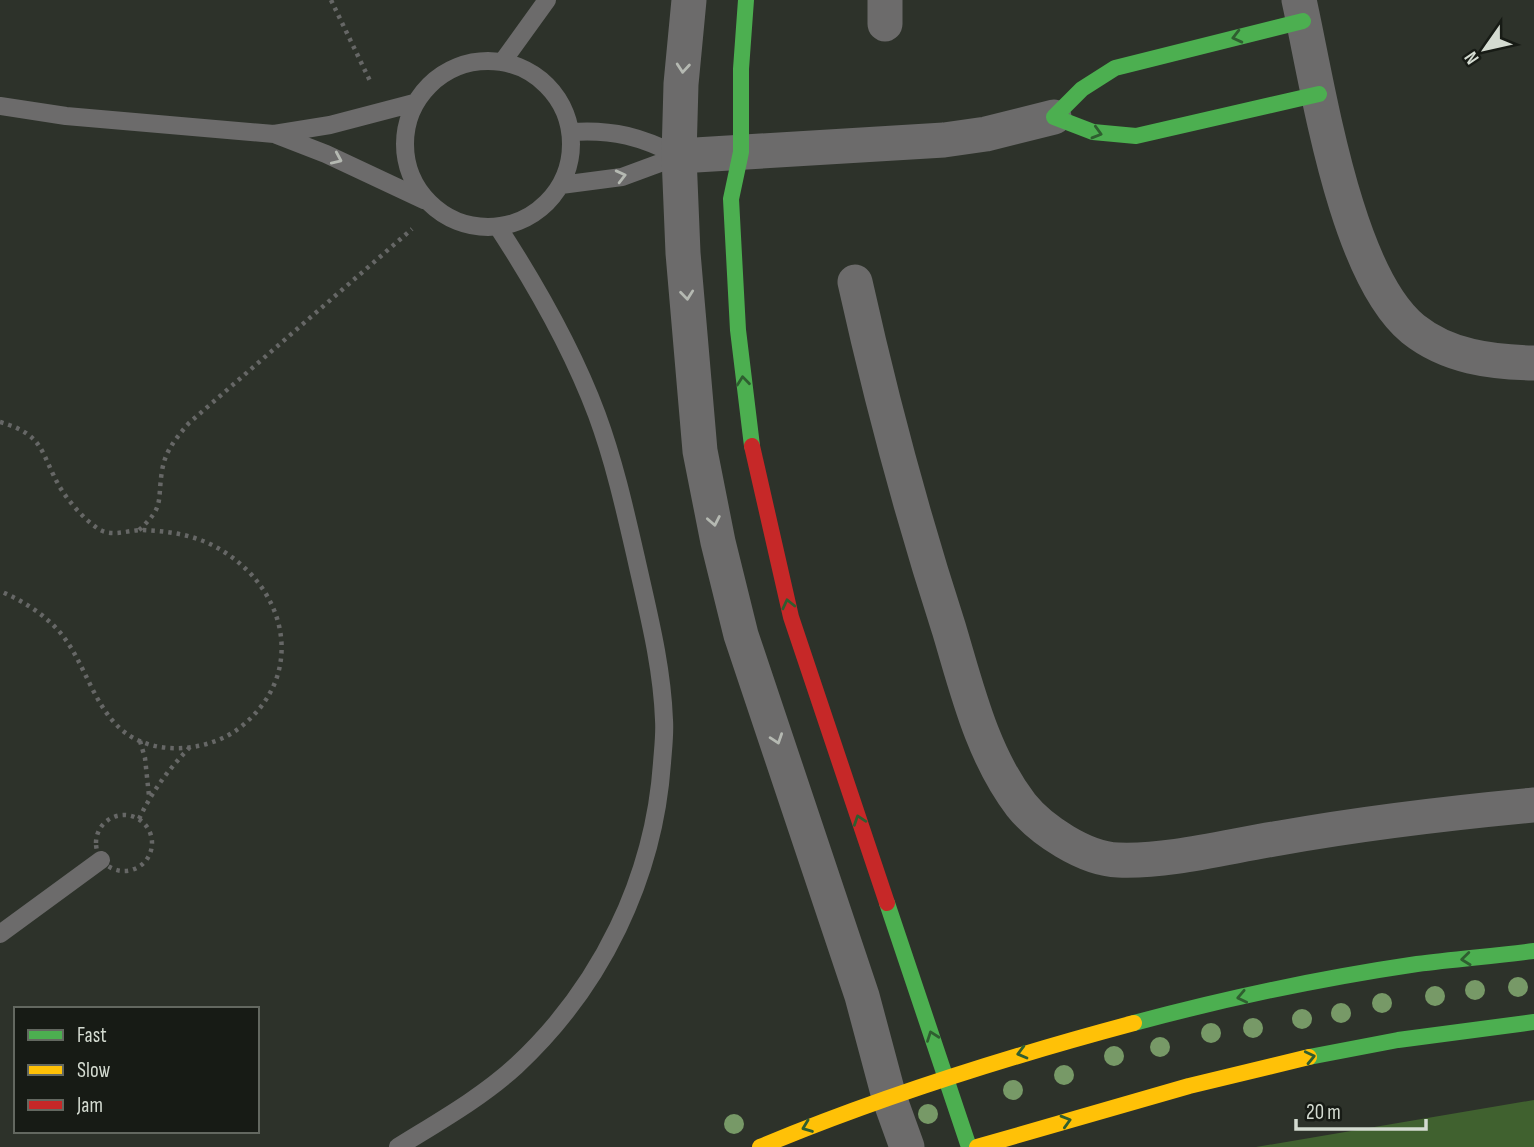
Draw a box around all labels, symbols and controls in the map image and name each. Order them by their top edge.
north arrow [1450,14,1520,84]
one-way arrow [1231,29,1243,43]
text: N [1460,47,1485,68]
one-way arrow [676,63,691,74]
one-way arrow [1091,125,1103,140]
one-way arrow [330,151,343,165]
one-way arrow [615,170,627,184]
one-way arrow [679,290,694,301]
one-way arrow [736,376,751,387]
one-way arrow [706,515,721,527]
one-way arrow [782,598,796,610]
one-way arrow [769,732,783,745]
one-way arrow [853,814,868,826]
one-way arrow [1460,951,1471,966]
one-way arrow [1236,988,1248,1003]
legend [14,1007,259,1133]
text: Fast [77,1023,107,1048]
one-way arrow [926,1030,940,1042]
one-way arrow [1016,1045,1028,1059]
one-way arrow [1304,1050,1316,1065]
text: Slow [77,1058,111,1083]
scale bar [1296,1088,1426,1132]
text: Jam [76,1093,103,1118]
text: 20 m [1306,1100,1341,1125]
one-way arrow [1060,1115,1072,1130]
one-way arrow [801,1119,813,1133]

